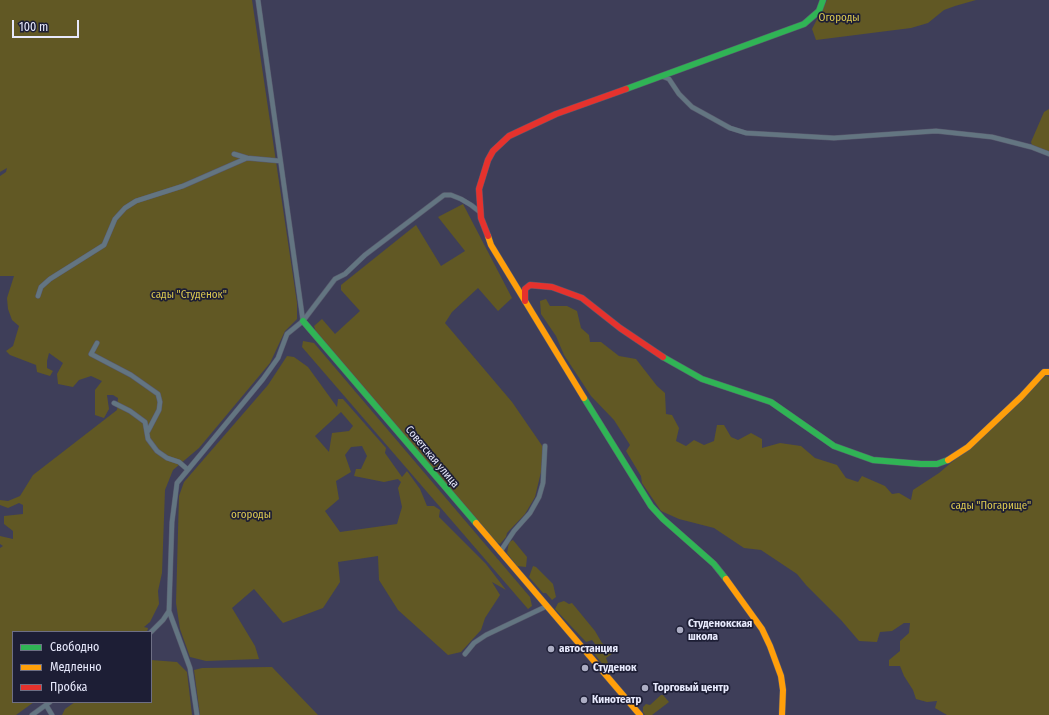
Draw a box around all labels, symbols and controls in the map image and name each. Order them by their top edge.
park label: Огороды [818,11,860,25]
scale bar [14,12,81,38]
text: 100 m [19,20,48,34]
park label: сады "Студенок" [151,288,227,302]
street label: Советская улица [402,423,462,491]
park label: сады "Погарище" [951,499,1031,513]
park label: огороды [231,508,271,522]
place label: Студенокская школа [688,617,752,643]
marker: Студенокская школа [675,625,685,635]
legend [12,631,152,703]
text: Свободно [50,640,99,654]
place label: автостанция [559,642,618,656]
marker: автостанция [546,644,556,654]
text: Медленно [50,660,102,674]
place label: Студенок [593,661,636,675]
marker: Студенок [580,663,590,673]
text: Пробка [50,680,88,694]
place label: Торговый центр [653,681,729,695]
marker: Торговый центр [640,683,650,693]
place label: Кинотеатр [592,693,642,707]
marker: Кинотеатр [579,695,589,705]

